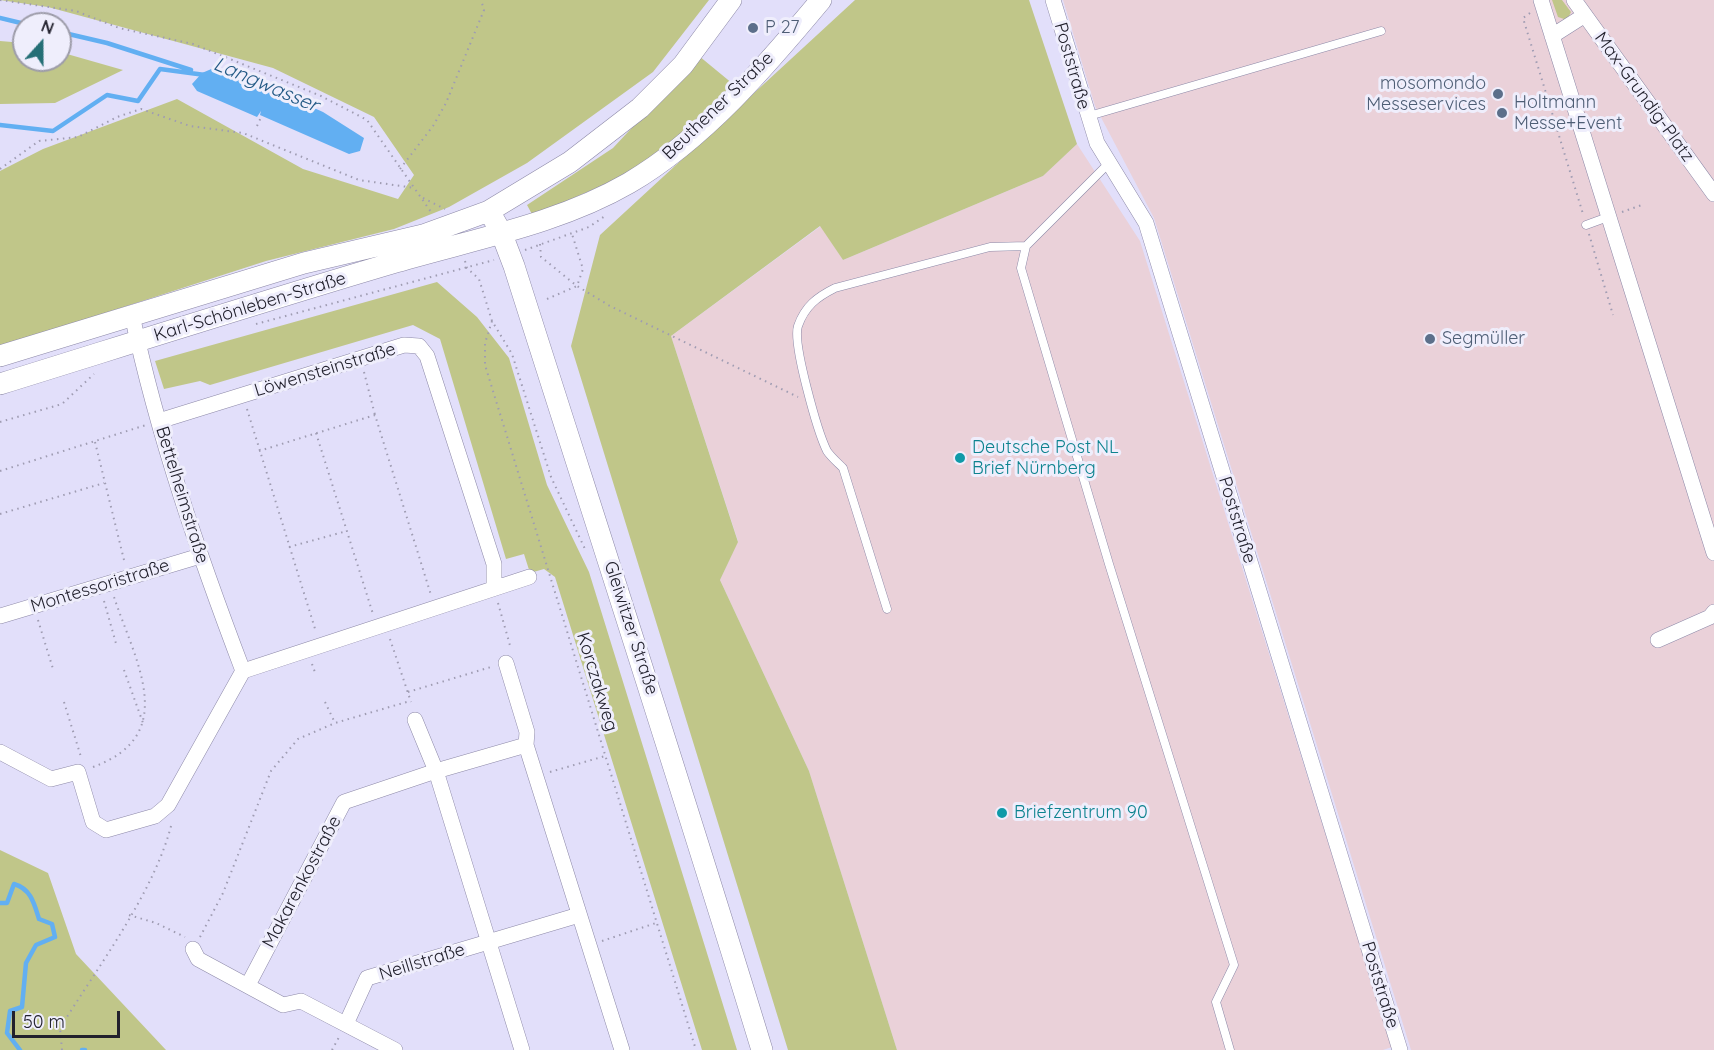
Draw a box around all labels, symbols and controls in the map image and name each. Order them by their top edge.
north arrow [12,12,72,72]
text: N [39,16,57,39]
place label: P 27 [765,17,800,39]
street label: Poststraße [1049,20,1095,112]
marker: P 27 [746,21,760,35]
street label: Max-Grundig-Platz [1590,28,1698,166]
street label: Beuthener Straße [658,48,778,164]
water label: Langwasser [210,52,322,118]
place label: mosomondo Messeservices [1366,73,1486,116]
marker: mosomondo Messeservices [1491,87,1505,101]
place label: Holtmann Messe+Event [1514,92,1622,134]
marker: Holtmann Messe+Event [1495,106,1509,120]
street label: Karl-Schönleben-Straße [151,267,349,347]
place label: Segmüller [1442,328,1525,350]
marker: Segmüller [1423,332,1437,346]
street label: Löwensteinstraße [252,338,398,402]
street label: Bettelheimstraße [151,424,213,566]
place label: Deutsche Post NL Brief Nürnberg [972,437,1119,480]
marker: Deutsche Post NL Brief Nürnberg [953,451,967,465]
street label: Poststraße [1214,474,1260,566]
street label: Montessoristraße [28,555,172,617]
street label: Gleiwitzer Straße [599,558,663,698]
street label: Korczakweg [572,630,622,734]
place label: Briefzentrum 90 [1014,802,1148,824]
marker: Briefzentrum 90 [995,806,1009,820]
street label: Makarenkostraße [258,812,346,952]
street label: Neillstraße [376,939,468,985]
street label: Poststraße [1357,939,1403,1031]
scale bar [15,999,123,1037]
text: 50 m [23,1010,65,1033]

